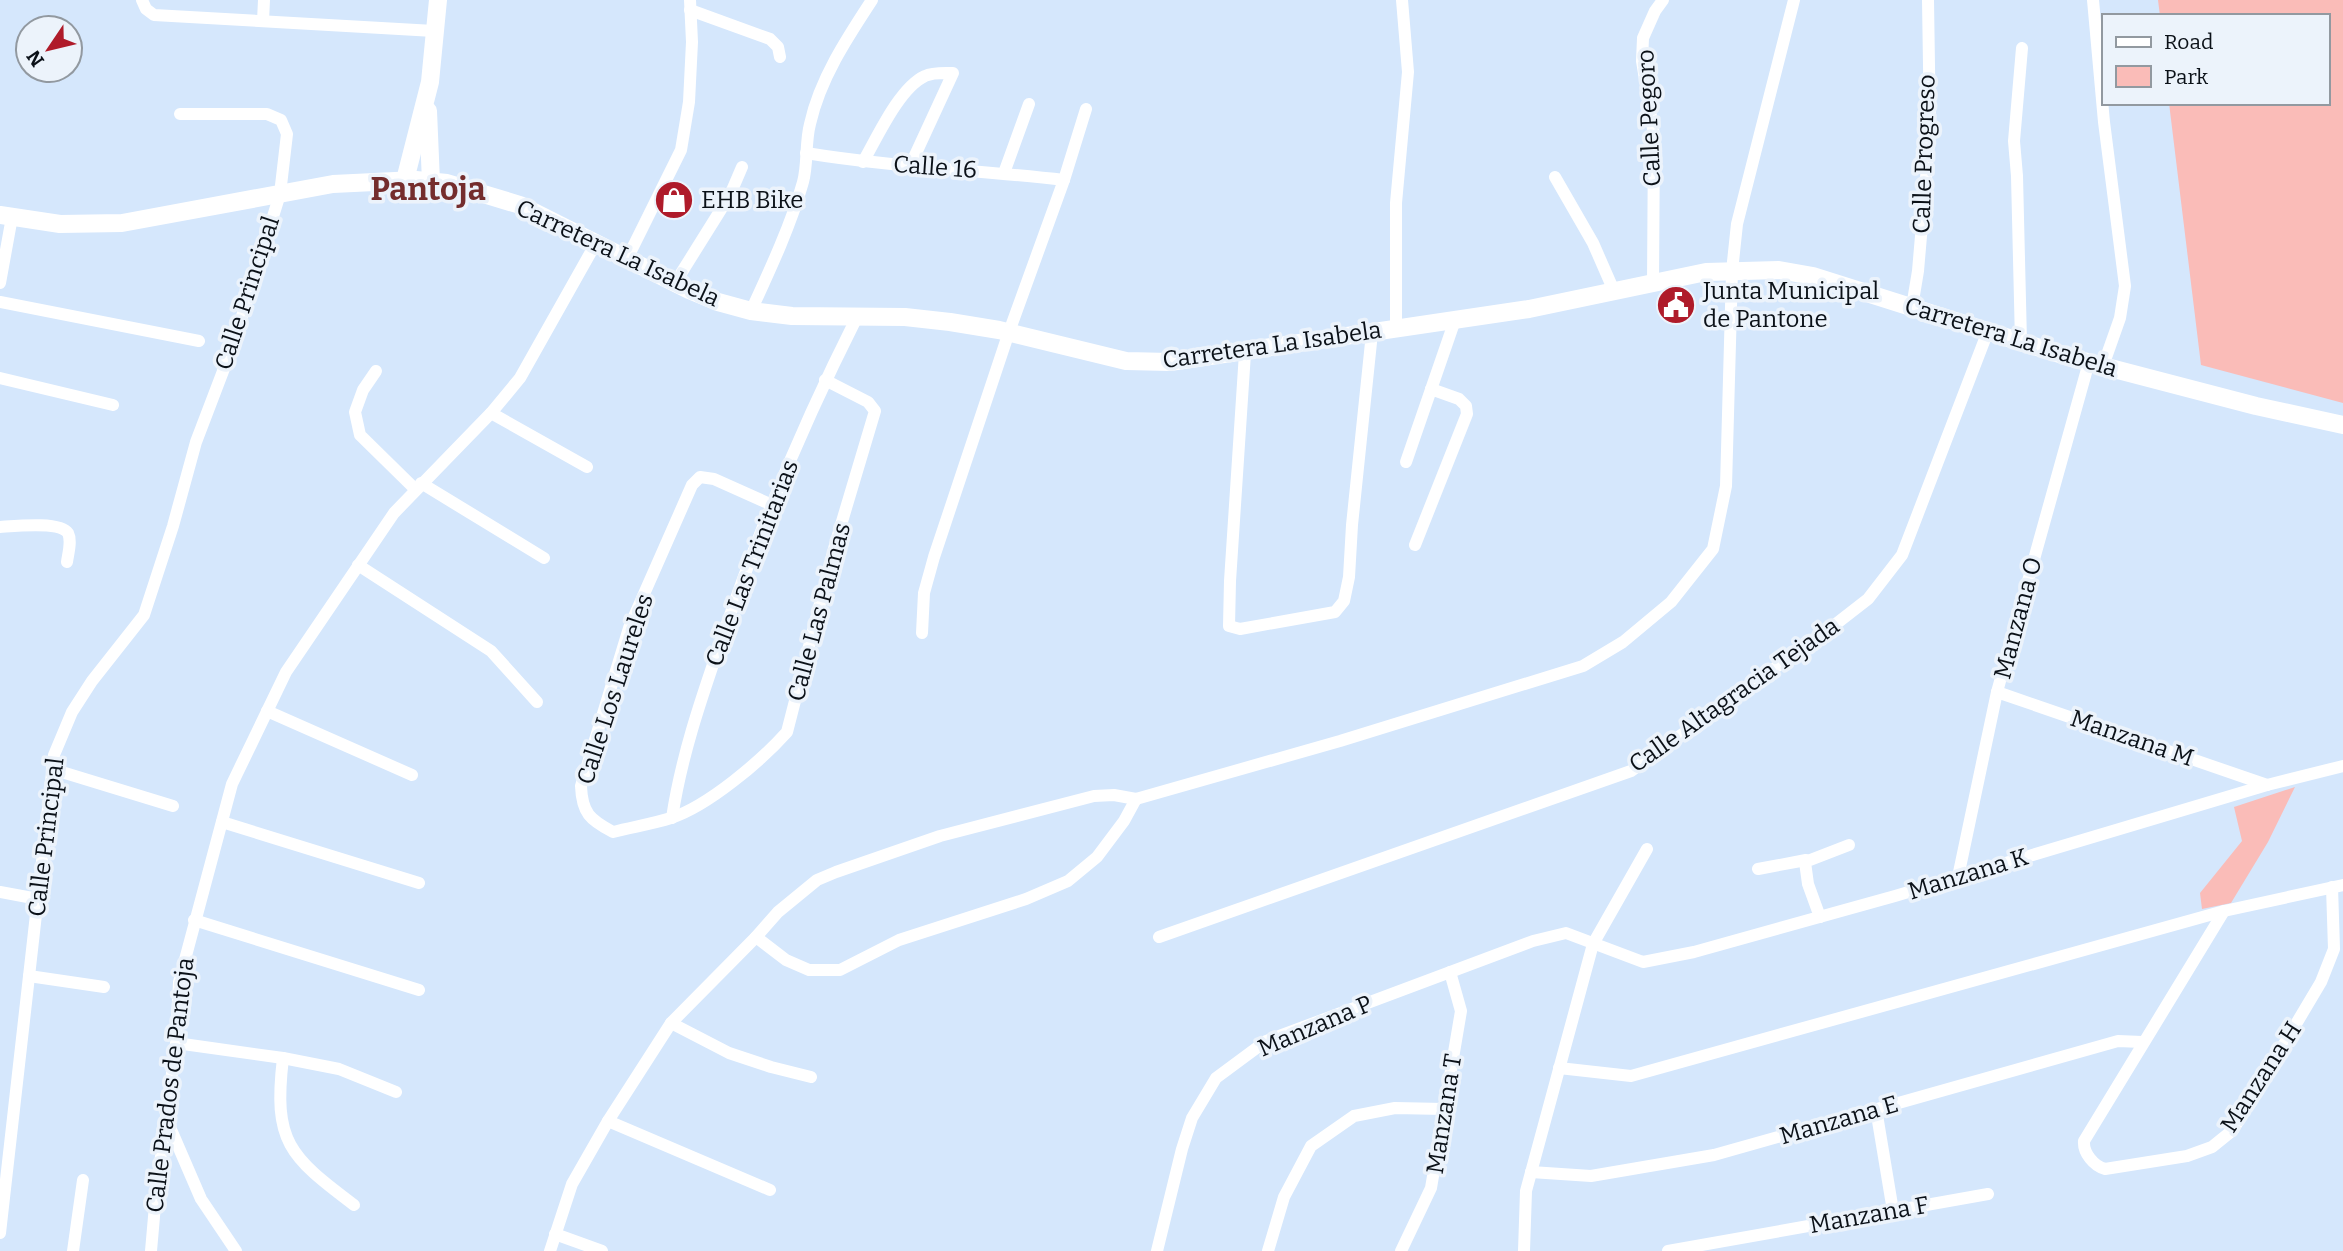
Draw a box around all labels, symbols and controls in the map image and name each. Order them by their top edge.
north arrow [14,14,84,84]
legend [2102,14,2329,105]
text: Road [2164,29,2213,55]
text: N [22,46,49,71]
street label: Calle Pegoro [1631,49,1667,187]
text: Park [2164,64,2208,90]
street label: Calle Progreso [1907,74,1941,234]
street label: Calle 16 [892,150,978,184]
district label: Pantoja [370,170,486,208]
shop icon: EHB Bike [653,179,695,221]
place label: EHB Bike [701,186,803,214]
street label: Carretera La Isabela [512,194,724,312]
street label: Calle Principal [209,212,285,373]
place label: Junta Municipal de Pantone [1702,277,1879,333]
public building icon: Junta Municipal de Pantone [1655,284,1697,326]
street label: Carretera La Isabela [1901,291,2121,383]
street label: Carretera La Isabela [1161,316,1383,374]
street label: Calle Las Trinitarias [700,456,804,670]
street label: Calle Las Palmas [782,520,856,704]
street label: Manzana O [1988,554,2048,682]
street label: Calle Los Laureles [571,590,659,788]
street label: Calle Altagracia Tejada [1624,612,1844,778]
street label: Manzana M [2067,704,2197,772]
street label: Calle Principal [22,756,70,918]
street label: Manzana K [1905,842,2031,906]
street label: Calle Prados de Pantoja [140,956,200,1214]
street label: Manzana P [1254,989,1376,1063]
street label: Manzana H [2215,1016,2307,1138]
street label: Manzana T [1421,1052,1467,1176]
street label: Manzana E [1777,1090,1901,1150]
street label: Manzana F [1807,1191,1931,1239]

